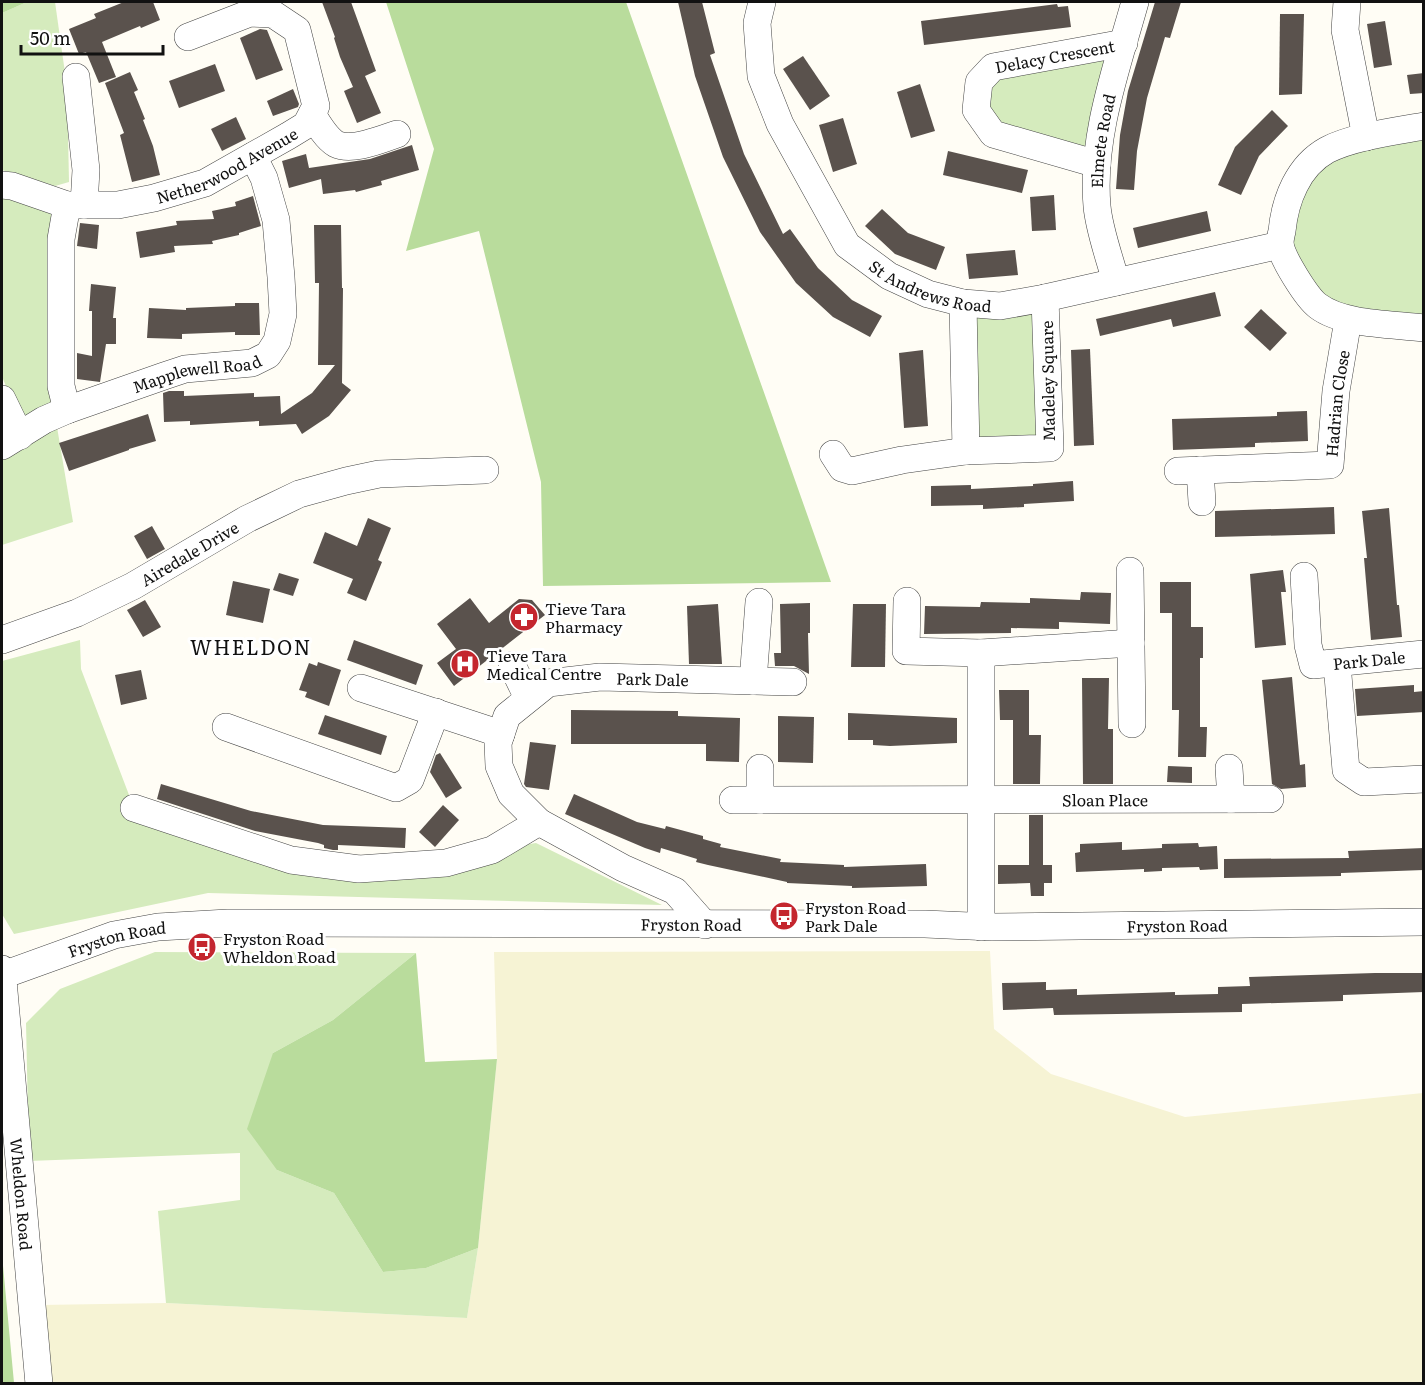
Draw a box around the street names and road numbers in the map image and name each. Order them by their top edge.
street label: Delacy Crescent [993,33,1117,78]
street label: Elmete Road [1084,91,1121,188]
street label: Netherwood Avenue [153,121,302,209]
street label: St Andrews Road [865,254,993,317]
street label: Madeley Square [1034,320,1060,442]
street label: Mapplewell Road [129,348,266,398]
street label: Hadrian Close [1319,348,1355,458]
street label: Airedale Drive [136,515,243,591]
street label: Park Dale [1332,644,1406,675]
street label: Park Dale [616,665,689,691]
street label: Sloan Place [1062,787,1148,811]
street label: Fryston Road [641,912,742,936]
street label: Fryston Road [1126,912,1228,937]
street label: Fryston Road [64,915,167,963]
street label: Wheldon Road [5,1137,39,1252]

